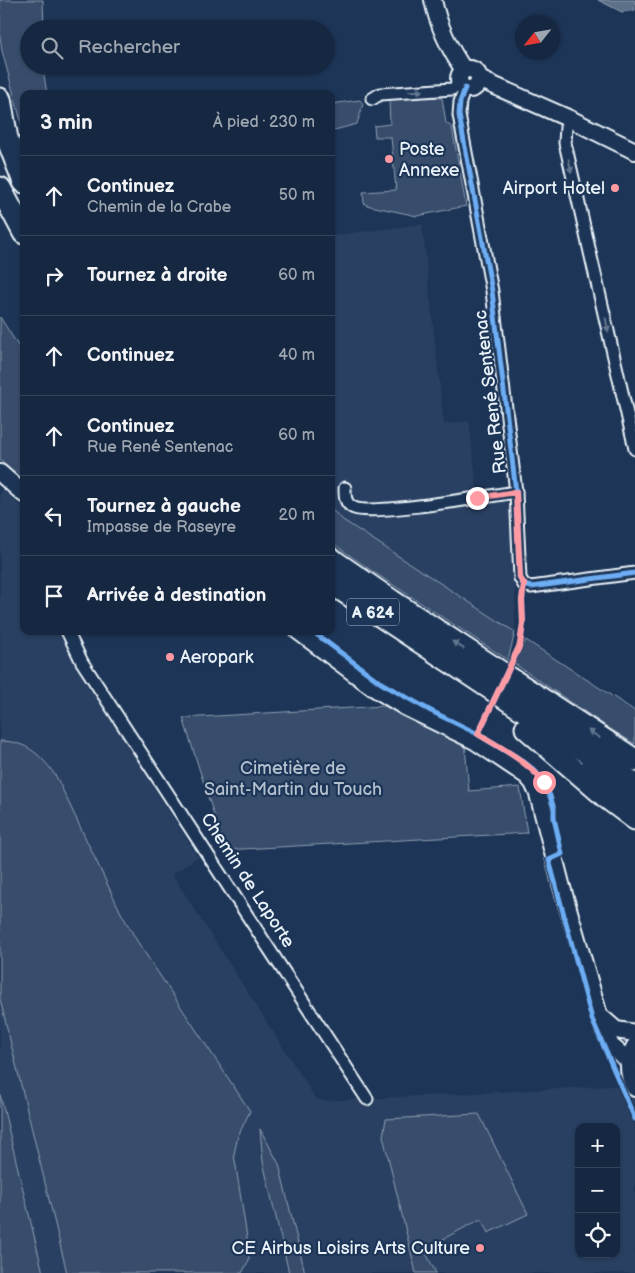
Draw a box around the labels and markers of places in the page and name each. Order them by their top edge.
place label: Poste Annexe [399,139,460,181]
marker: Poste Annexe [383,153,395,165]
place label: Airport Hotel [503,178,605,199]
marker: Airport Hotel [609,182,621,194]
place label: Aeropark [180,647,254,668]
marker: Aeropark [164,651,176,663]
place label: CE Airbus Loisirs Arts Culture [231,1238,470,1259]
marker: CE Airbus Loisirs Arts Culture [474,1242,486,1254]

